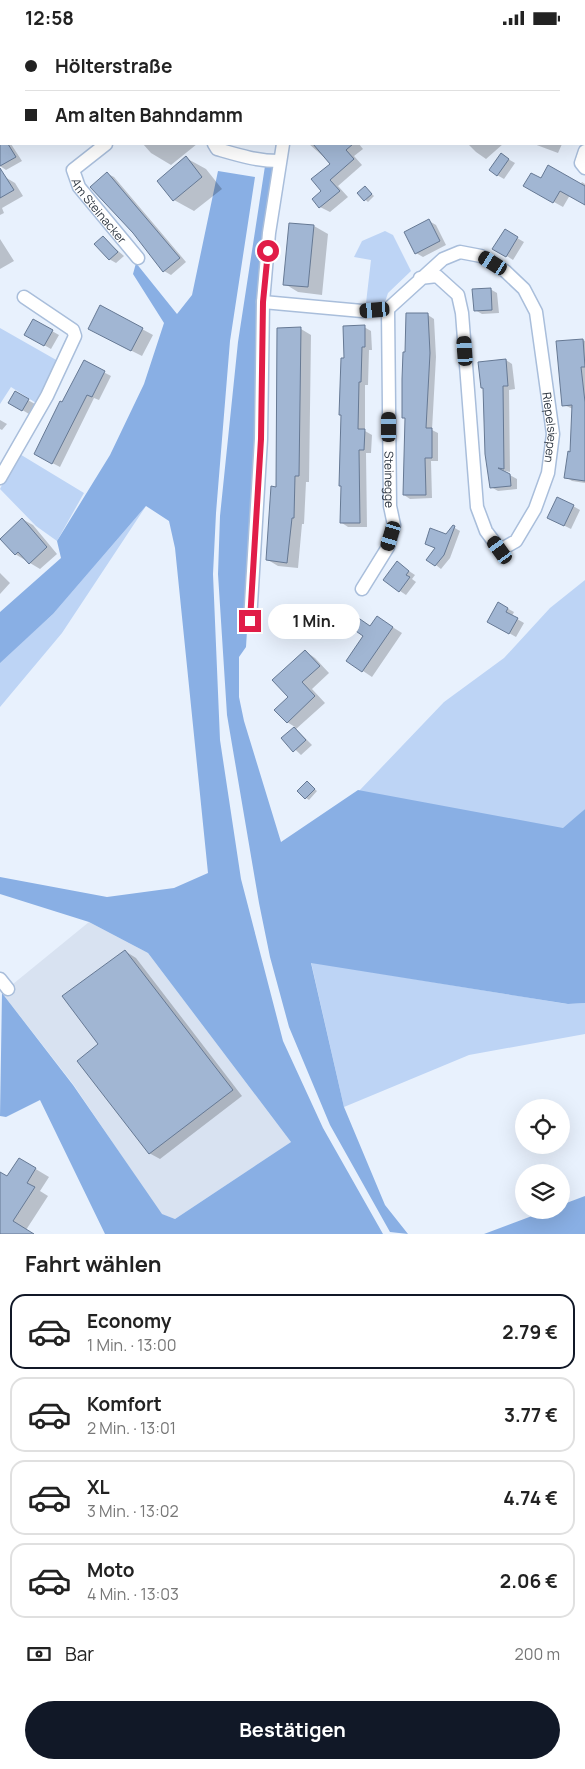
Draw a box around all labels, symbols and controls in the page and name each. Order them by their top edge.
text: 12:58 [25,5,74,31]
text: Hölterstraße [55,53,172,79]
text: Am alten Bahndamm [55,102,243,128]
street label: Am Steinacker [68,176,131,247]
route start [257,240,279,262]
car [476,249,509,277]
car [359,301,390,319]
car [456,336,473,366]
street label: Riepelsiepen [539,391,562,464]
car [381,412,396,442]
street label: Steinegge [381,451,399,508]
car [379,519,402,553]
car [485,533,514,567]
callout: 1 Min. [268,603,360,639]
route end [239,610,261,632]
text: 1 Min. [292,610,336,632]
map controls [515,1099,570,1219]
button: locate [515,1099,570,1154]
button: layers [515,1164,570,1219]
text: Fahrt wählen [25,1249,162,1279]
text: Economy [87,1308,171,1334]
icon: car [27,1309,72,1354]
text: 2.79 € [502,1319,558,1345]
text: 1 Min. · 13:00 [87,1334,177,1356]
text: Komfort [87,1391,162,1417]
icon: car [27,1392,72,1437]
text: 3.77 € [504,1402,558,1428]
text: 2 Min. · 13:01 [87,1417,176,1439]
text: XL [87,1474,110,1500]
icon: car [27,1475,72,1520]
text: 4.74 € [503,1485,558,1511]
text: 3 Min. · 13:02 [87,1500,179,1522]
text: Moto [87,1557,134,1583]
icon: car [27,1558,72,1603]
text: 2.06 € [500,1568,558,1594]
text: 4 Min. · 13:03 [87,1583,179,1605]
icon: cash [25,1640,53,1668]
text: Bar [65,1641,94,1667]
text: 200 m [515,1643,560,1665]
button: Bestätigen [25,1701,560,1759]

